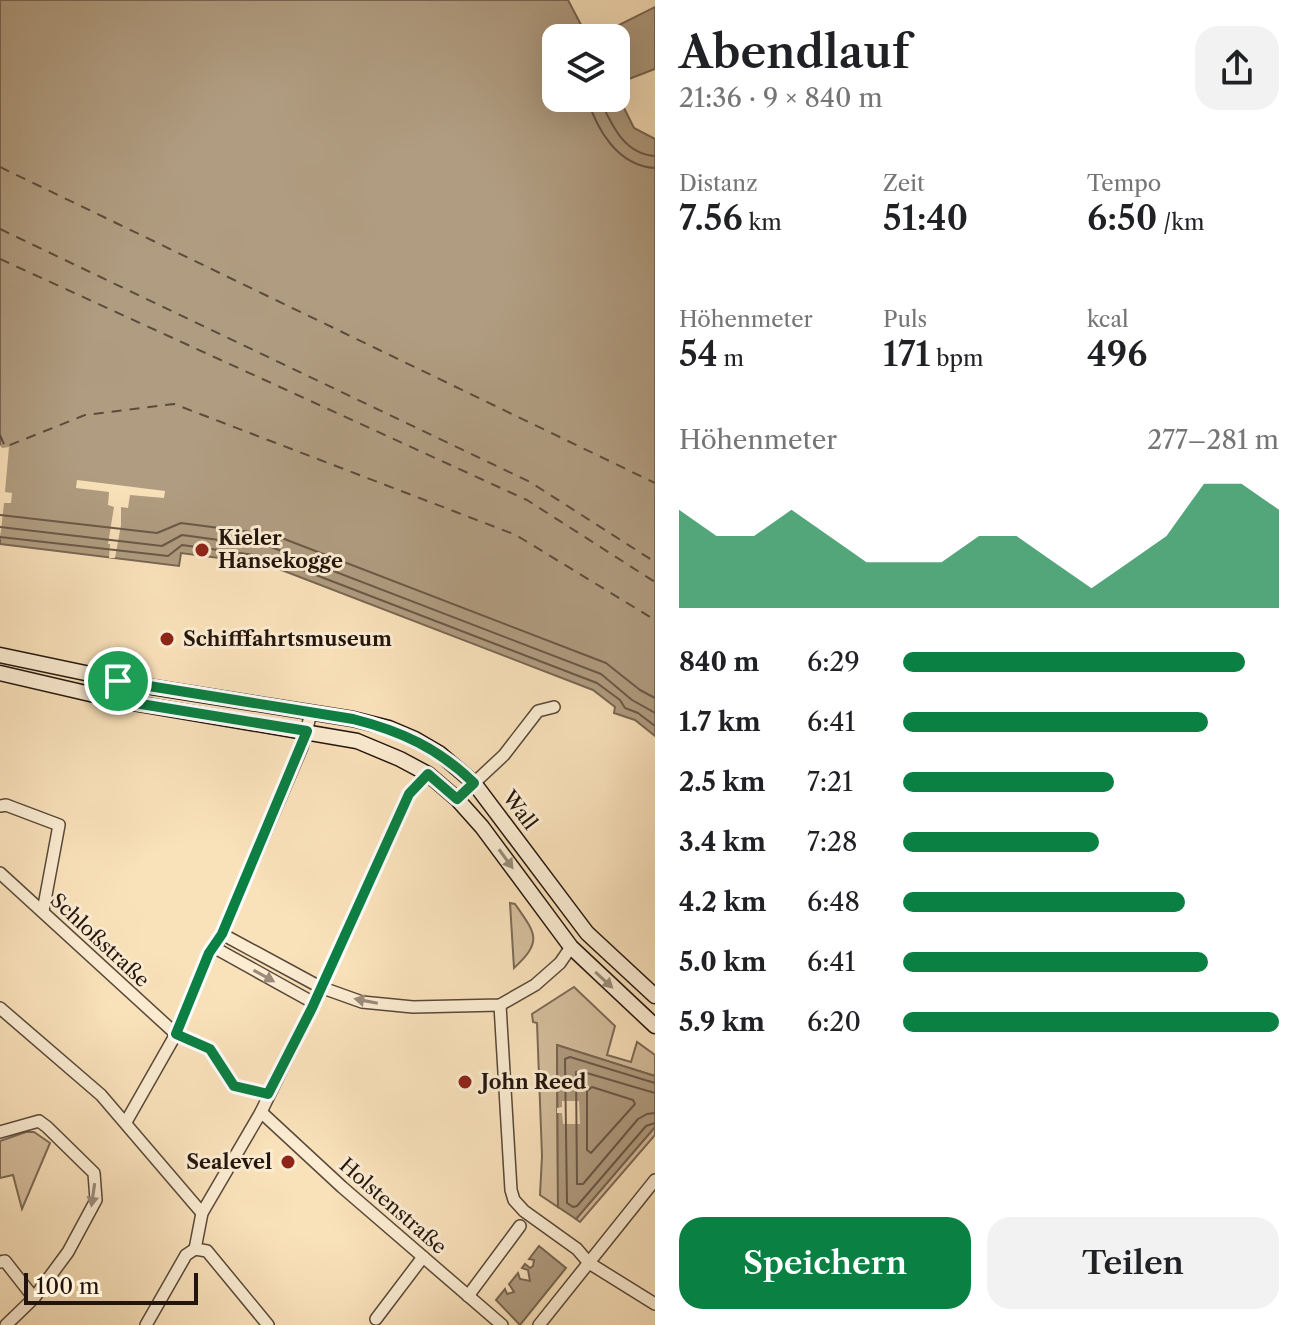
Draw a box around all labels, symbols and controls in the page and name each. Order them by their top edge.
map controls [542,24,630,112]
button: layers [542,24,630,112]
text: Abendlauf [679,25,909,79]
button: share [1195,26,1279,110]
text: 21:36 · 9 × 840 m [679,82,883,114]
text: Distanz [679,170,757,197]
text: Zeit [883,170,925,197]
text: Tempo [1087,170,1161,197]
text: 7.56 [679,197,743,239]
text: 51:40 [883,197,968,239]
text: 6:50 [1087,197,1157,239]
text: km [743,209,782,236]
text: /km [1157,209,1204,236]
text: Höhenmeter [679,306,813,333]
text: Puls [883,306,927,333]
text: kcal [1087,306,1129,333]
text: 54 [679,333,718,375]
text: 171 [883,333,930,375]
text: 496 [1087,333,1147,375]
text: m [718,345,744,372]
text: bpm [930,345,984,372]
text: Höhenmeter [679,424,837,456]
text: 277–281 m [1147,424,1279,456]
place label: Kieler Hansekogge [218,526,343,573]
marker: Kieler Hansekogge [193,541,211,559]
place label: Schifffahrtsmuseum [183,627,392,651]
marker: Schifffahrtsmuseum [158,630,176,648]
text: 840 m [679,646,759,678]
text: 6:29 [807,646,860,678]
pin [84,647,152,715]
icon: arrive [96,659,140,703]
text: 1.7 km [679,706,761,738]
text: 6:41 [807,706,855,738]
text: 2.5 km [679,766,765,798]
text: 7:21 [807,766,853,798]
street label: Wall [497,785,542,834]
text: 3.4 km [679,826,766,858]
text: 7:28 [807,826,857,858]
one-way arrow [498,849,514,870]
text: 4.2 km [679,886,767,918]
text: 6:48 [807,886,860,918]
street label: Schloßstraße [45,888,155,992]
text: 5.0 km [679,946,766,978]
text: 6:41 [807,946,855,978]
one-way arrow [253,969,276,982]
one-way arrow [594,971,613,989]
one-way arrow [353,994,378,1006]
text: 5.9 km [679,1006,765,1038]
text: 6:20 [807,1006,861,1038]
place label: John Reed [477,1070,587,1094]
marker: John Reed [456,1073,474,1091]
place label: Sealevel [186,1150,272,1174]
marker: Sealevel [279,1153,297,1171]
street label: Holstenstraße [335,1153,451,1259]
one-way arrow [86,1183,99,1208]
button: Speichern [679,1217,971,1309]
button: Teilen [987,1217,1279,1309]
scale bar [24,1269,198,1305]
text: 100 m [36,1273,99,1300]

